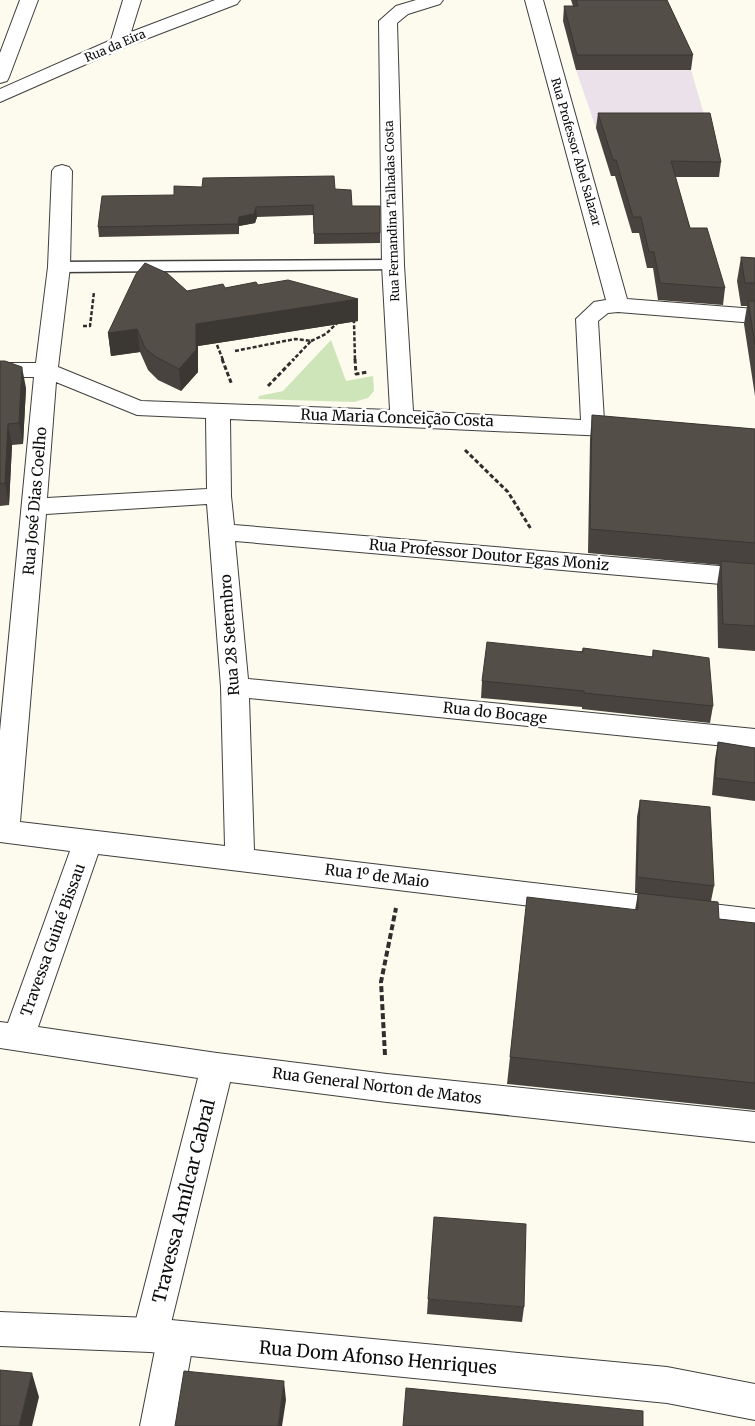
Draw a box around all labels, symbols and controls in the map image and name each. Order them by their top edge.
street label: Rua da Eira [82,26,148,65]
street label: Rua Professor Abel Salazar [548,76,605,228]
street label: Rua Fernandina Talhadas Costa [381,120,402,302]
street label: Rua Maria Conceição Costa [300,405,494,430]
street label: Rua José Dias Coelho [19,426,50,576]
street label: Rua Professor Doutor Egas Moniz [368,535,610,574]
street label: Rua 28 Setembro [216,574,243,696]
street label: Rua do Bocage [442,698,548,727]
street label: Rua 1º de Maio [324,860,431,891]
street label: Travessa Guiné Bissau [16,861,89,1019]
street label: Rua General Norton de Matos [271,1063,483,1108]
street label: Travessa Amílcar Cabral [147,1096,220,1305]
street label: Rua Dom Afonso Henriques [258,1336,498,1379]

